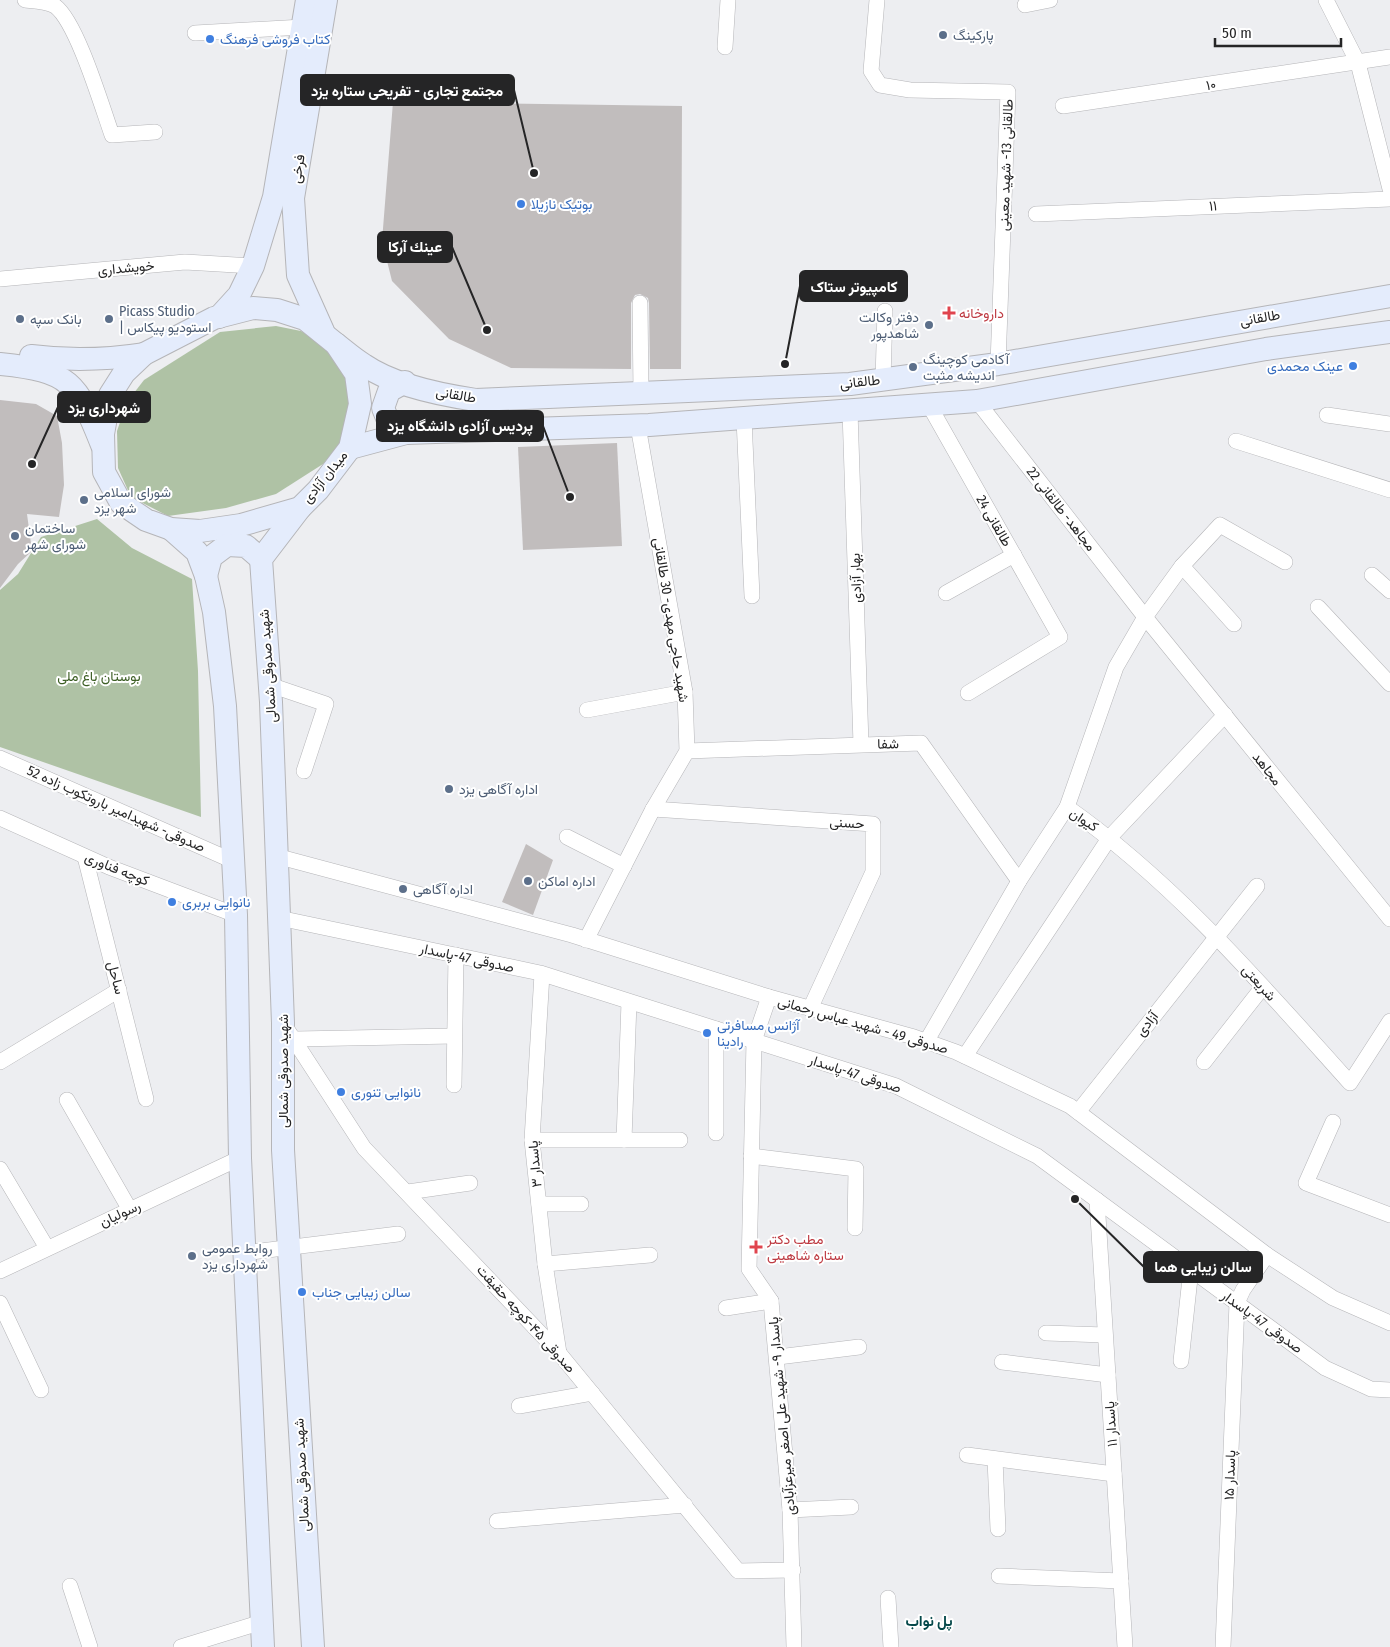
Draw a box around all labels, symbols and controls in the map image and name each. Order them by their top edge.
scale bar [1215,15,1341,47]
text: 50 m [1222,24,1252,42]
place label: پارکینگ [953,27,994,45]
marker: پارکینگ [937,29,949,41]
place label: کتاب فروشی فرهنگ [220,31,330,48]
marker: کتاب فروشی فرهنگ [204,33,216,45]
callout: مجتمع تجاری - تفریحی ستاره یزد [301,75,514,105]
street label: ۱۰ [1205,76,1217,94]
text: مجتمع تجاری - تفریحی ستاره یزد [311,82,503,101]
street label: طالقانی 13- شهید معینی [995,99,1017,231]
street label: فرخی [287,153,309,185]
place label: بوتیک نازیلا [531,196,592,213]
street label: ۱۱ [1209,197,1217,215]
marker: بوتیک نازیلا [515,198,527,210]
callout: عينك آركا [378,232,452,262]
text: عينك آركا [388,238,442,256]
street label: خویشداری [97,257,155,279]
callout: کامپیوتر ستاک [800,271,907,301]
text: کامپیوتر ستاک [810,278,898,297]
place label: Picass Studio | استودیو پیکاس [119,303,211,337]
place label: داروخانه [959,305,1004,322]
street label: طالقانی [1239,306,1281,330]
marker: داروخانه [943,307,955,319]
place label: دفتر وکالت شاهدپور [859,309,919,343]
place label: بانک سپه [30,311,82,329]
marker: بانک سپه [14,313,26,325]
marker: Picass Studio | استودیو پیکاس [103,313,115,325]
marker: دفتر وکالت شاهدپور [923,319,935,331]
place label: آکادمی کوچینگ اندیشه مثبت [923,351,1011,384]
place label: عینک محمدی [1267,358,1343,375]
marker: عینک محمدی [1347,360,1359,372]
marker: آکادمی کوچینگ اندیشه مثبت [907,361,919,373]
street label: طالقانی [839,371,881,393]
street label: طالقانی [435,383,477,407]
callout: شهرداری یزد [58,392,150,422]
text: شهرداری یزد [68,399,140,417]
callout: پردیس آزادی دانشگاه یزد [377,411,543,441]
text: پردیس آزادی دانشگاه یزد [387,417,533,436]
street label: میدان آزادی [299,447,351,507]
street label: مجاهد- طالقانی 22 [1023,463,1099,555]
place label: شورای اسلامی شهر یزد [94,484,171,517]
street label: طالقانی 24 [973,492,1015,550]
marker: شورای اسلامی شهر یزد [78,494,90,506]
place label: ساختمان شورای شهر [24,520,86,553]
marker: ساختمان شورای شهر [9,530,21,542]
street label: شهید حاجی مهدی- 30 طالقانی [650,537,692,703]
street label: بهار آزادی [847,553,865,603]
street label: شهید صدوقی شمالی [256,609,280,723]
park label: بوستان باغ ملی [57,668,141,687]
street label: شفا [877,735,899,753]
street label: مجاهد [1249,749,1285,789]
street label: 52 صدوقی- شهیدامیر باروتکوب زاده [24,762,208,856]
place label: اداره آگاهی یزد [459,781,538,798]
marker: اداره آگاهی یزد [443,783,455,795]
street label: کیوان [1066,804,1102,836]
street label: حسنی [829,813,865,833]
street label: کوچه فناوری [82,848,152,891]
place label: اداره اماکن [538,873,595,890]
marker: اداره اماکن [522,875,534,887]
place label: اداره آگاهی [413,881,473,898]
marker: اداره آگاهی [397,883,409,895]
place label: نانوایی بربری [182,894,250,911]
marker: نانوایی بربری [166,896,178,908]
street label: صدوقی 47-پاسدار [417,939,516,977]
street label: ساحل [104,960,128,996]
street label: شریعتی [1238,961,1280,1005]
street label: صدوقی 49 - شهید عباس رحمانی [776,992,950,1058]
street label: آزادی [1132,1007,1163,1040]
street label: شهید صدوقی شمالی [275,1014,292,1128]
place label: آژانس مسافرتی رادینا [717,1017,801,1050]
marker: آژانس مسافرتی رادینا [701,1027,713,1039]
street label: صدوقی 47-پاسدار [805,1051,904,1098]
place label: نانوایی تنوری [351,1084,421,1101]
marker: نانوایی تنوری [335,1086,347,1098]
street label: پاسدار ۳ [524,1140,547,1188]
street label: رسولیان [97,1197,143,1231]
place label: مطب دکتر ستاره شاهینی [766,1231,844,1264]
place label: روابط عمومی شهرداری یزد [202,1240,273,1273]
marker: مطب دکتر ستاره شاهینی [749,1240,763,1254]
marker: روابط عمومی شهرداری یزد [186,1250,198,1262]
callout: سالن زیبایی هما [1144,1252,1262,1282]
text: سالن زیبایی هما [1154,1258,1252,1276]
street label: صدوقی ۴۵-کوچه حقیقت [472,1262,579,1377]
place label: سالن زیبایی جناب [312,1284,410,1301]
marker: سالن زیبایی جناب [296,1286,308,1298]
street label: صدوقی 47-پاسدار [1217,1286,1306,1358]
street label: پاسدار ۹- شهید علی اصغر میرعزآبادی [765,1316,800,1516]
street label: پاسدار ۱۱ [1101,1400,1122,1448]
street label: شهید صدوقی شمالی [291,1418,313,1532]
street label: پاسدار ۱۵ [1221,1450,1240,1500]
district label: پل نواب [905,1612,953,1631]

